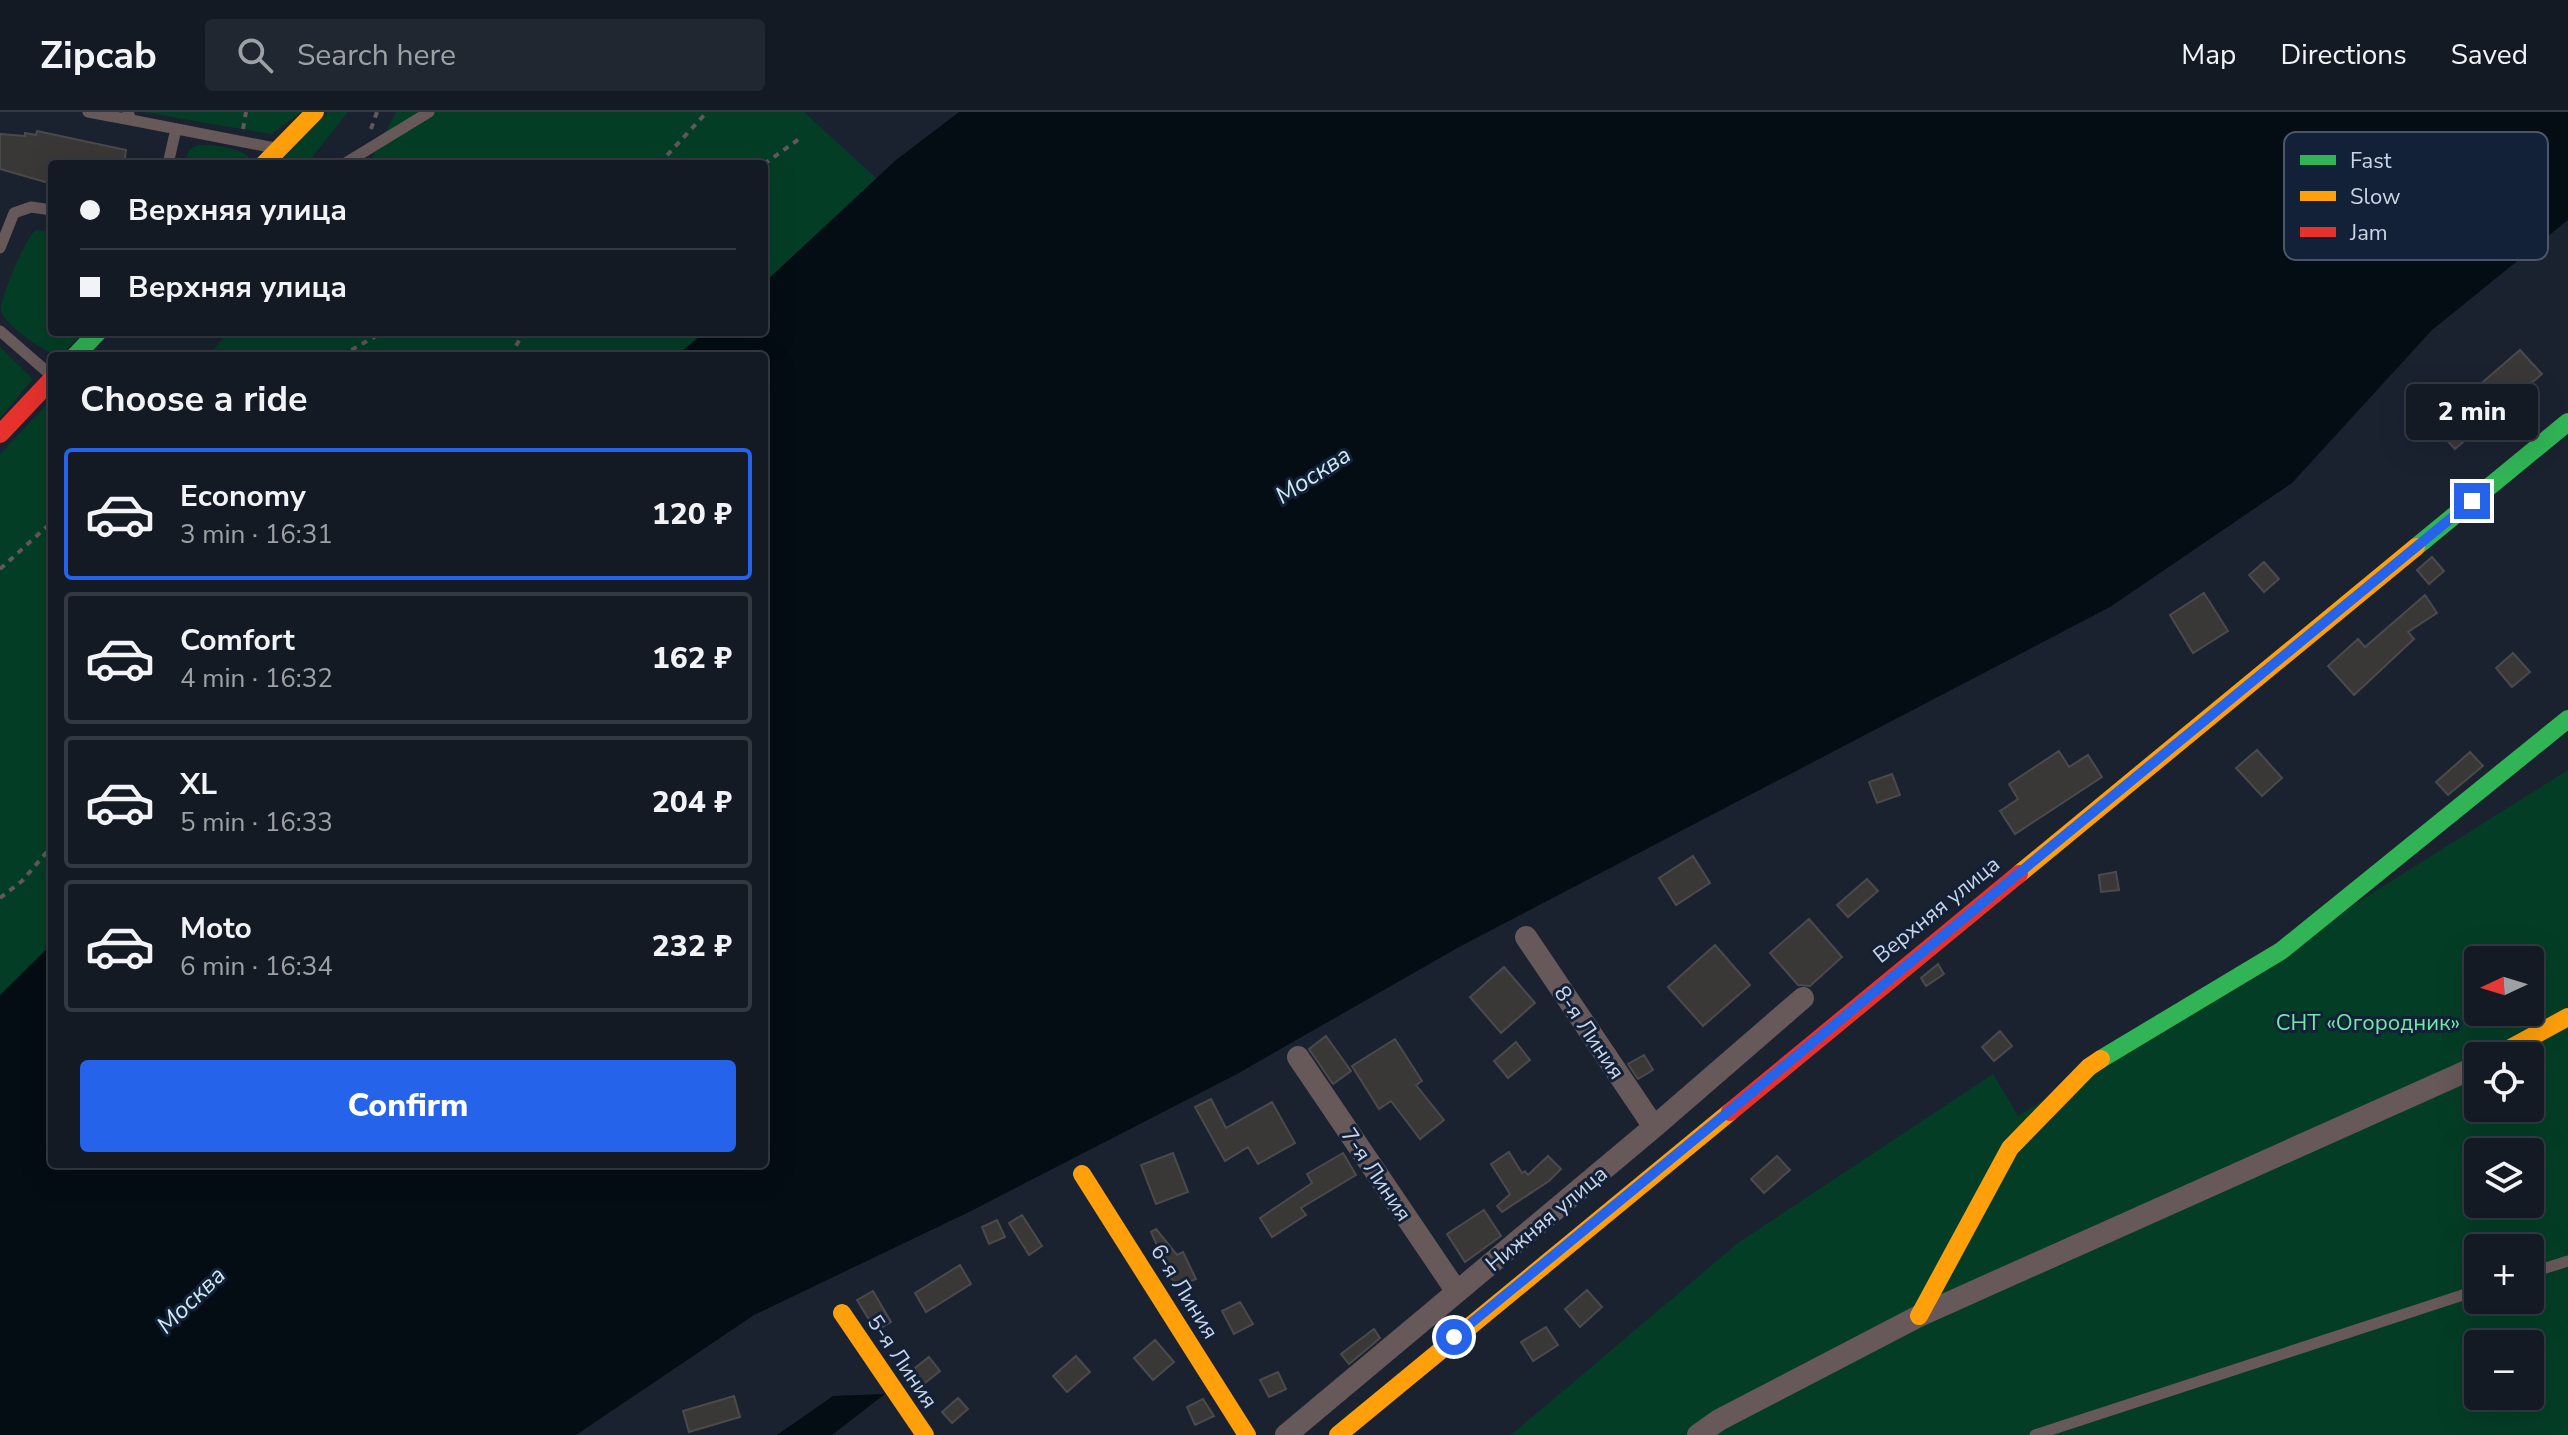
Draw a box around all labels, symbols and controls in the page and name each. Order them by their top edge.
search box [205,19,765,91]
text: Zipcab [40,30,157,81]
icon: search [233,33,277,77]
text: Search here [297,35,456,76]
text: Map [2181,36,2236,74]
text: Directions [2280,36,2407,74]
text: Saved [2451,36,2528,74]
legend [2284,132,2548,260]
text: Fast [2350,146,2392,176]
text: Slow [2350,182,2401,212]
text: Верхняя улица [128,190,347,231]
text: Jam [2349,218,2388,248]
text: Верхняя улица [128,267,347,308]
text: Choose a ride [80,375,308,424]
callout: 2 min [2406,385,2538,441]
text: 2 min [2438,394,2506,429]
water label: Москва [1269,439,1357,511]
text: Economy [180,476,306,517]
icon: car [84,478,156,550]
route end [2454,483,2490,519]
text: 120 ₽ [652,494,732,535]
text: 3 min · 16:31 [180,517,333,552]
text: Comfort [180,620,295,661]
icon: car [84,622,156,694]
text: 162 ₽ [652,638,732,679]
text: 4 min · 16:32 [180,661,333,696]
text: XL [180,764,217,805]
icon: car [84,766,156,838]
text: 204 ₽ [652,782,732,823]
text: 5 min · 16:33 [180,805,333,840]
street label: Верхняя улица [1867,849,2006,970]
text: Moto [180,908,252,949]
icon: car [84,910,156,982]
text: 232 ₽ [652,926,732,967]
north arrow [2464,946,2544,1026]
map controls [2464,946,2544,1410]
text: 6 min · 16:34 [180,949,333,984]
street label: 8-я Линия [1547,980,1631,1085]
park label: СНТ «Огородник» [2276,1008,2460,1038]
button: locate [2464,1042,2544,1122]
button: Confirm [80,1060,736,1152]
street label: 7-я Линия [1334,1122,1418,1227]
button: layers [2464,1138,2544,1218]
street label: Нижняя улица [1479,1159,1614,1279]
button: + [2464,1234,2544,1314]
street label: 6-я Линия [1143,1238,1225,1345]
water label: Москва [150,1259,232,1341]
street label: 5-я Линия [860,1309,944,1414]
route start [1436,1319,1472,1355]
button: − [2464,1330,2544,1410]

